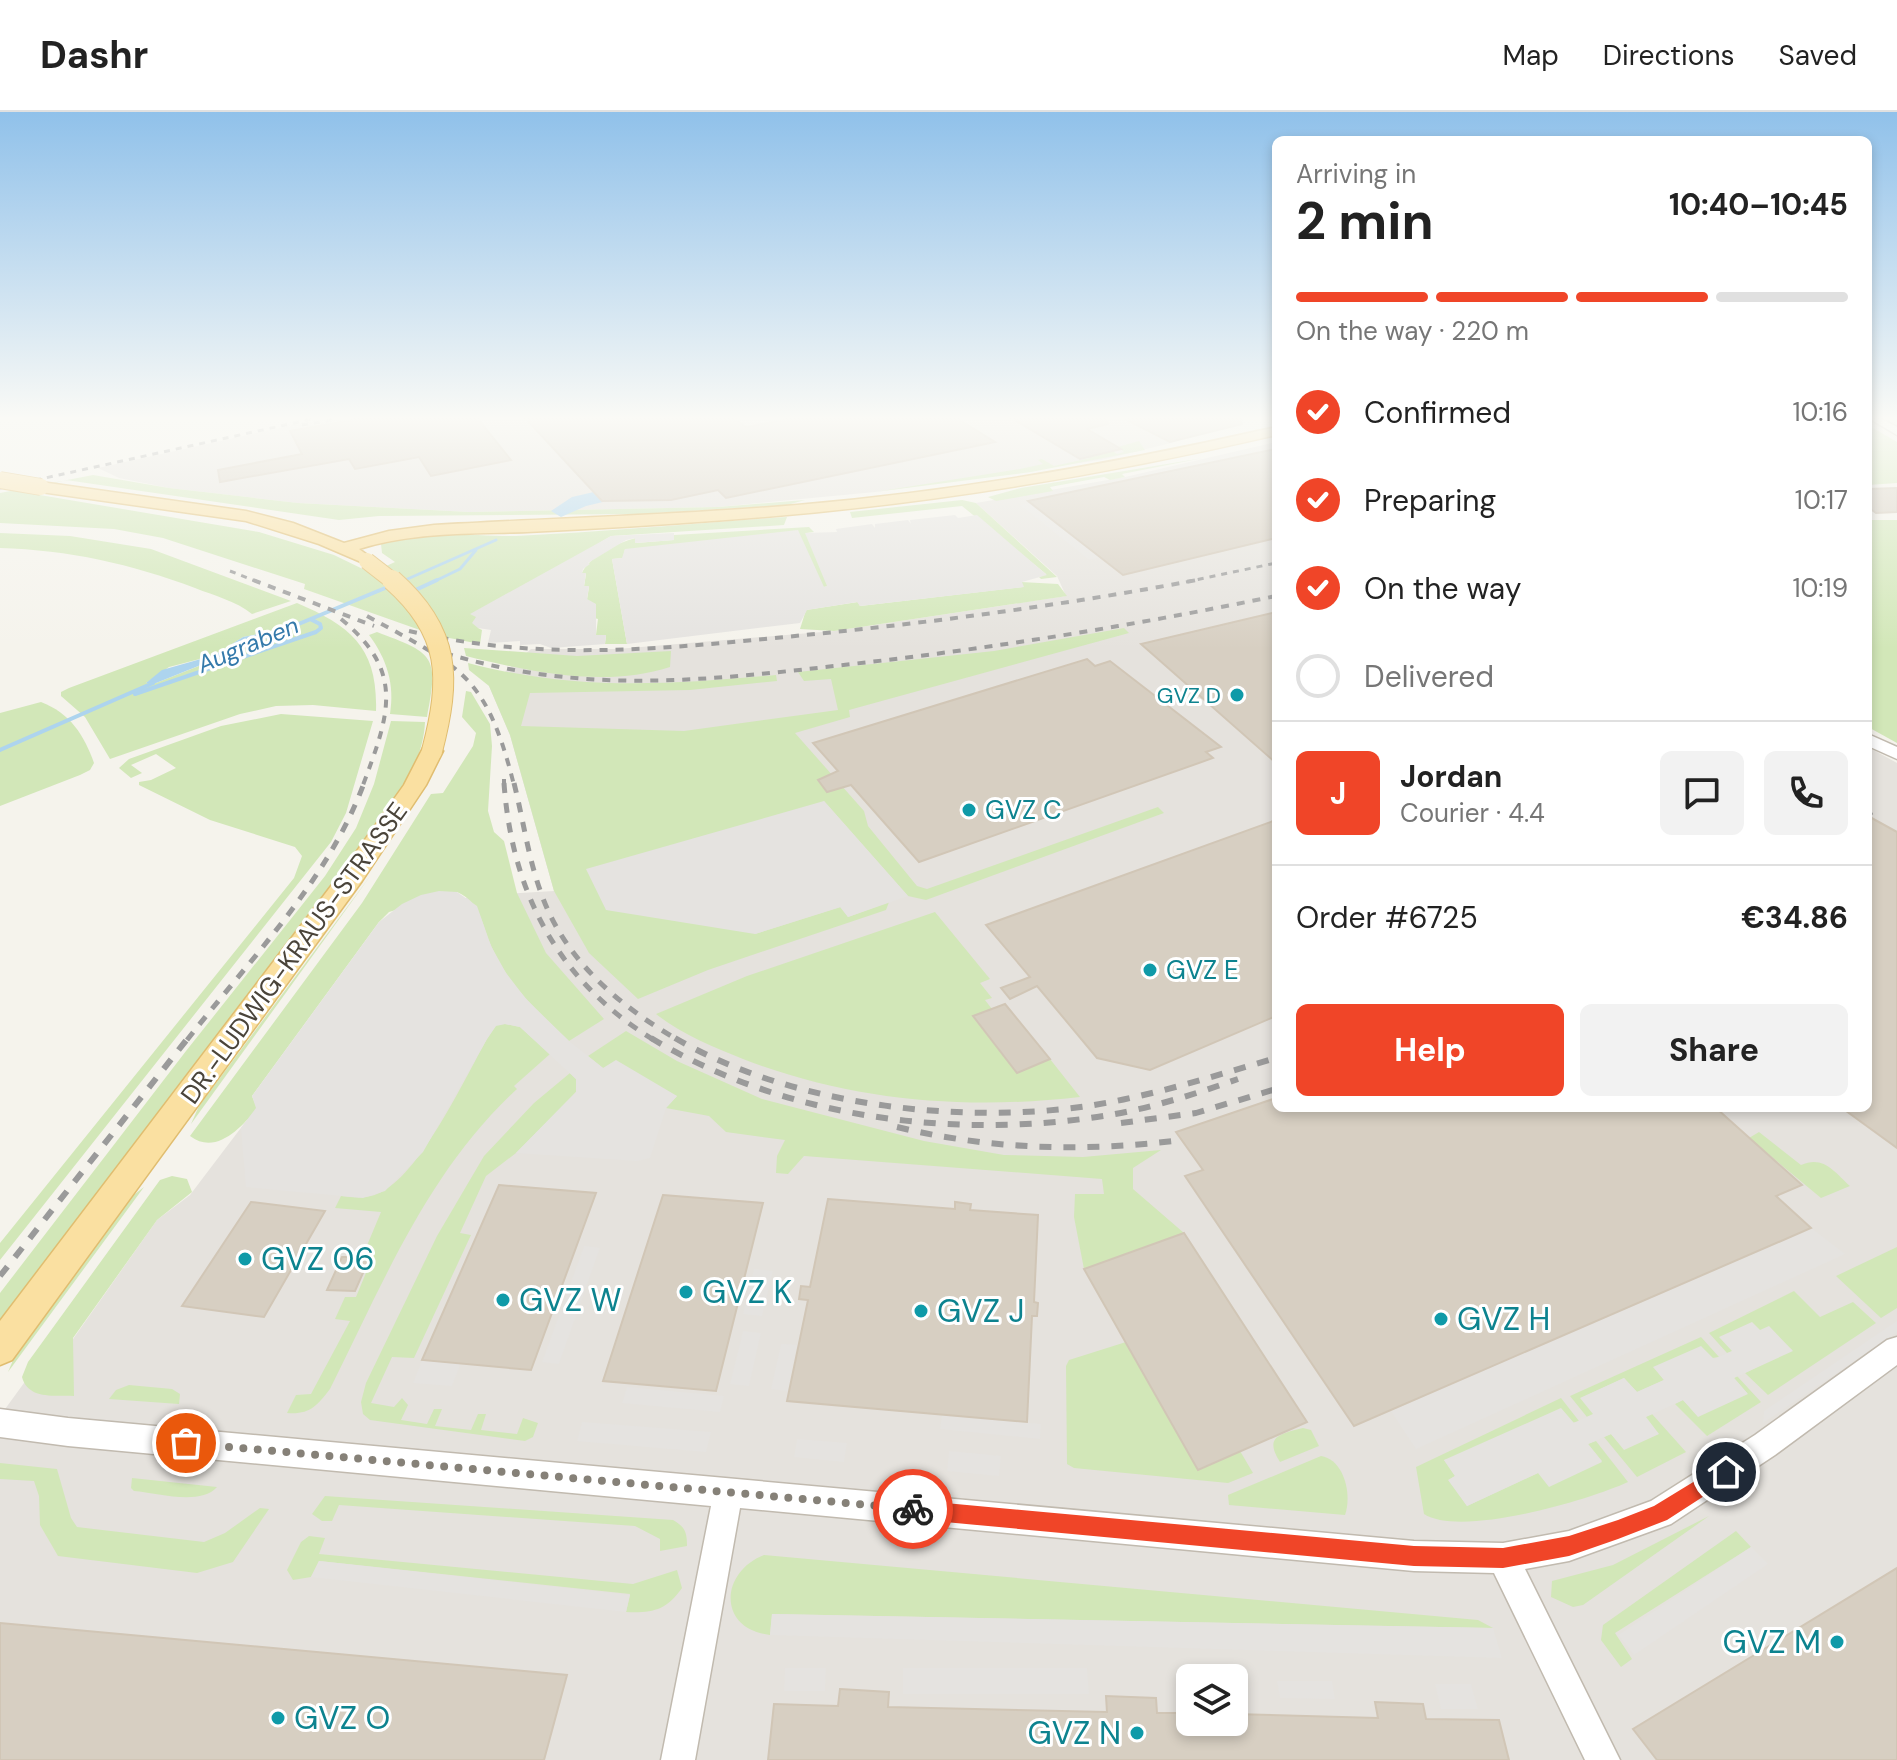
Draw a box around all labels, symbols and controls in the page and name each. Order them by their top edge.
text: Dashr [40,30,148,80]
text: Map [1502,37,1559,74]
text: Directions [1603,37,1735,74]
text: Saved [1779,37,1857,74]
text: Arriving in [1296,157,1416,191]
text: 10:40–10:45 [1669,185,1848,224]
text: 2 min [1296,187,1434,255]
text: On the way · 220 m [1296,314,1529,348]
icon: check [1296,390,1340,434]
text: Confirmed [1364,393,1511,432]
text: 10:16 [1792,395,1848,429]
icon: check [1296,478,1340,522]
text: Preparing [1364,481,1496,520]
text: 10:17 [1795,483,1848,517]
icon: check [1296,566,1340,610]
text: On the way [1364,569,1521,608]
text: 10:19 [1792,571,1848,605]
water label: Augraben [192,609,303,680]
text: Delivered [1364,657,1494,696]
place label: GVZ D [1157,681,1221,710]
marker: GVZ D [1228,686,1246,704]
button: chat [1660,751,1744,835]
button: phone [1764,751,1848,835]
text: Jordan [1400,757,1502,796]
text: J [1330,774,1346,813]
place label: GVZ C [985,793,1062,827]
street label: DR.-LUDWIG-KRAUS-STRASSE [173,795,415,1111]
text: Courier · 4.4 [1400,796,1545,830]
marker: GVZ C [960,801,978,819]
text: Order #6725 [1296,898,1478,937]
text: €34.86 [1741,898,1848,937]
place label: GVZ E [1166,953,1239,987]
marker: GVZ E [1141,961,1159,979]
button: Help [1296,1004,1564,1096]
button: Share [1580,1004,1848,1096]
place label: GVZ 06 [261,1238,374,1280]
marker: GVZ 06 [236,1250,254,1268]
place label: GVZ K [702,1271,792,1313]
place label: GVZ W [519,1279,621,1321]
marker: GVZ K [677,1283,695,1301]
place label: GVZ J [937,1290,1025,1332]
marker: GVZ W [494,1291,512,1309]
place label: GVZ H [1457,1298,1550,1340]
marker: GVZ J [912,1302,930,1320]
marker: GVZ H [1432,1310,1450,1328]
pin [152,1409,220,1477]
icon: bag [164,1421,208,1465]
pin [1692,1438,1760,1506]
icon: home [1704,1450,1748,1494]
courier [873,1469,953,1549]
icon: bike [891,1487,935,1531]
place label: GVZ M [1723,1621,1821,1663]
marker: GVZ M [1828,1633,1846,1651]
map controls [1176,1664,1248,1736]
button: layers [1176,1664,1248,1736]
place label: GVZ O [294,1697,390,1739]
marker: GVZ O [269,1709,287,1727]
place label: GVZ N [1027,1712,1121,1754]
marker: GVZ N [1128,1724,1146,1742]

